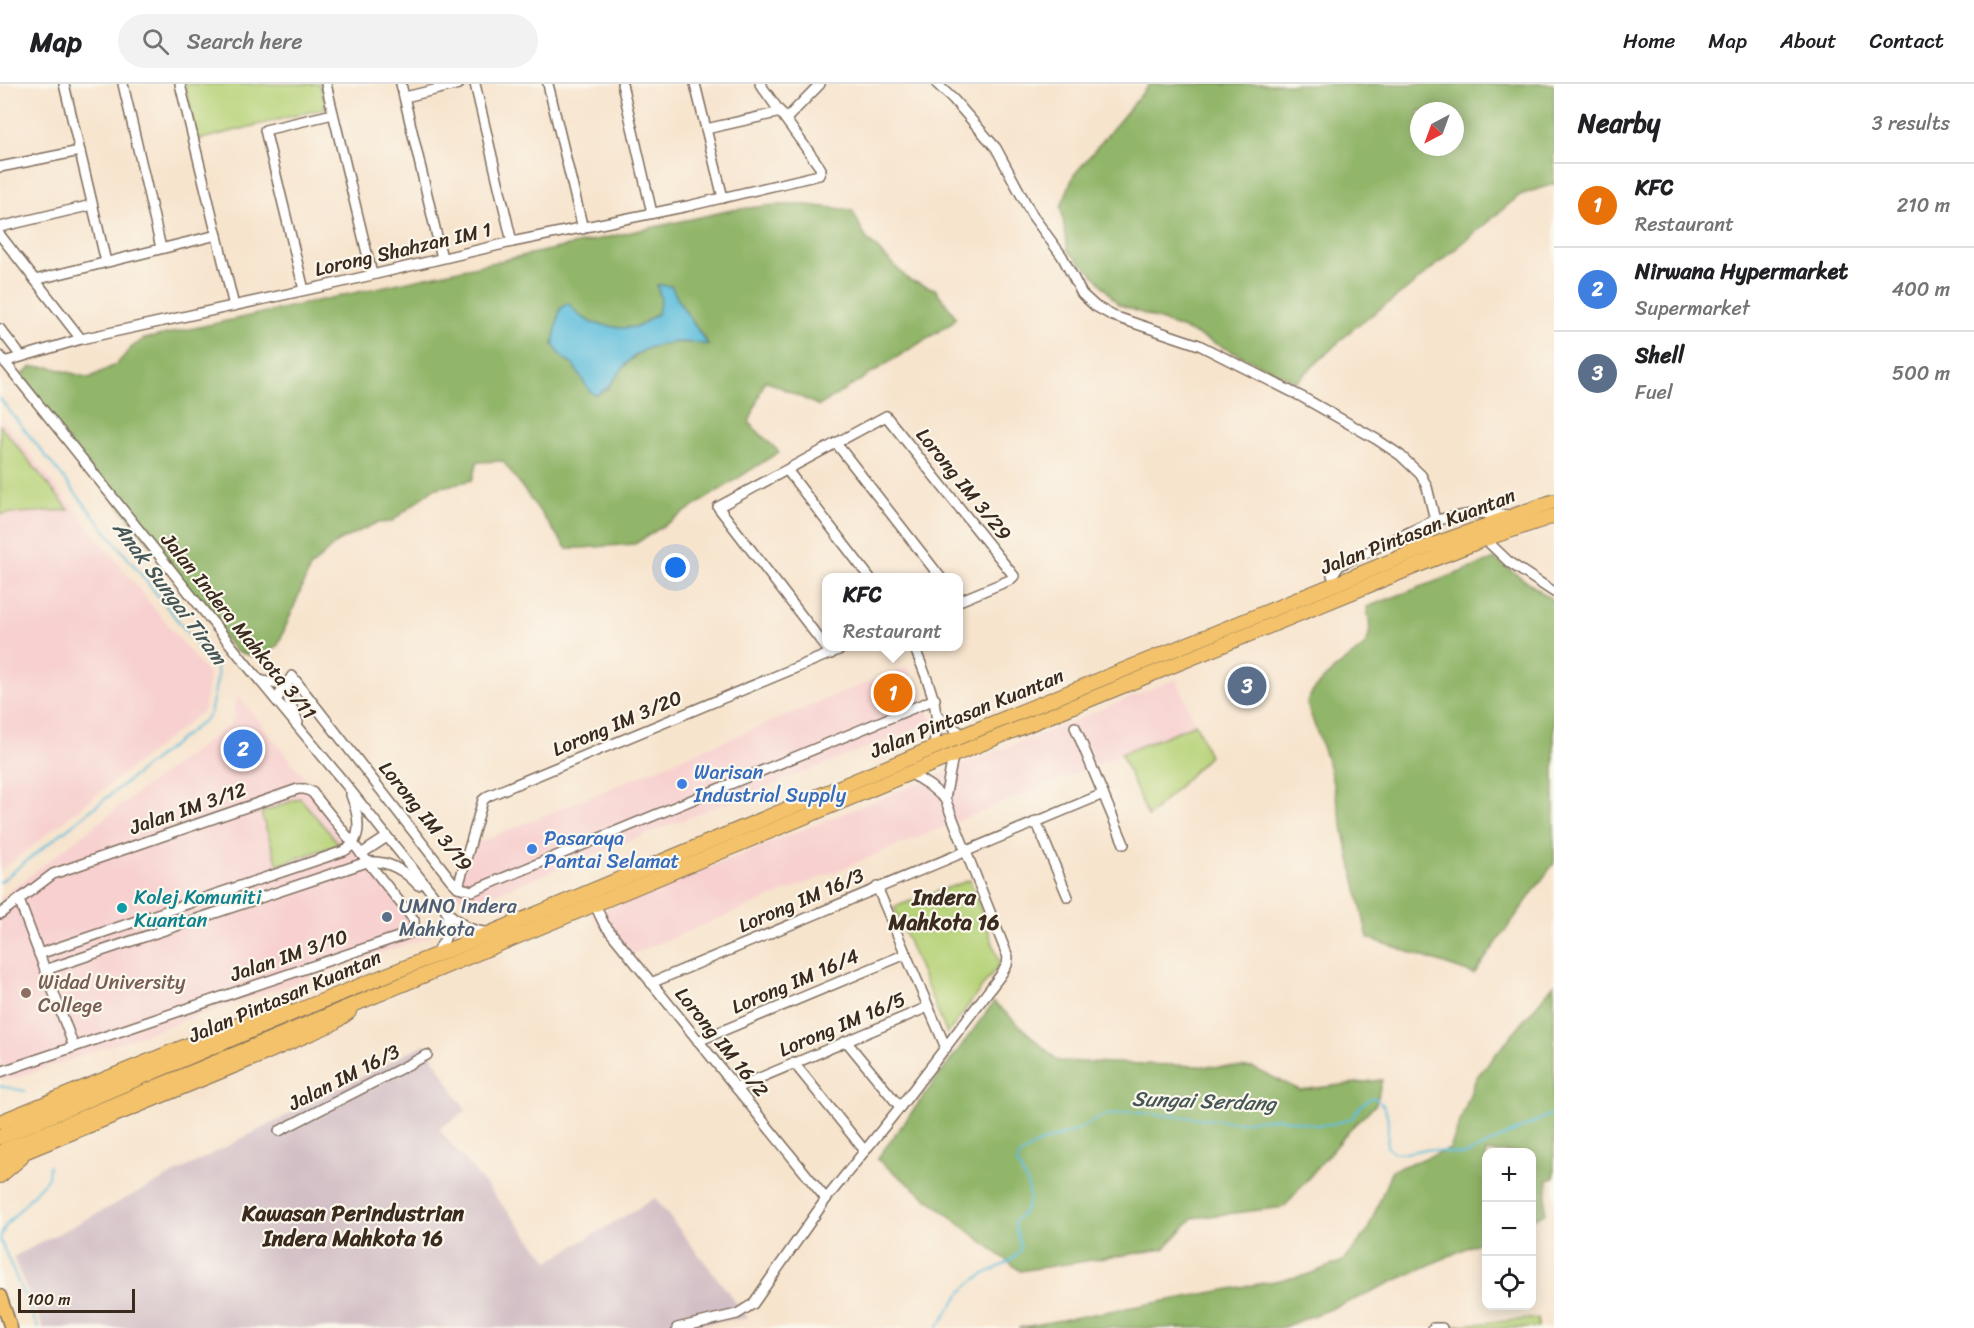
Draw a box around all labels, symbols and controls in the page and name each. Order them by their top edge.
search box [118,14,538,68]
text: Map [30,17,82,66]
text: Search here [187,22,303,61]
text: Home [1623,22,1675,60]
text: Map [1708,22,1747,60]
text: About [1780,22,1837,60]
text: Contact [1870,22,1944,60]
icon: search [139,25,172,58]
text: Nearby [1578,100,1660,146]
north arrow [1410,102,1464,156]
text: 3 results [1872,106,1950,141]
text: KFC [1635,168,1674,207]
text: 1 [1593,188,1602,223]
text: 210 m [1897,188,1950,223]
text: Restaurant [1635,207,1734,242]
street label: Lorong Shahzan IM 1 [311,212,495,287]
text: Nirwana Hypermarket [1635,252,1848,291]
text: 2 [1592,272,1603,307]
text: 400 m [1892,272,1950,307]
text: Supermarket [1635,291,1750,326]
text: Shell [1635,336,1684,375]
text: 3 [1592,356,1603,391]
text: 500 m [1892,356,1950,391]
text: Fuel [1635,375,1673,410]
street label: Lorong IM 3/29 [907,420,1021,549]
street label: Jalan Pintasan Kuantan [1314,478,1521,585]
water label: Anak Sungai Tiram [102,512,238,675]
street label: Jalan Indera Mahkota 3/11 [151,524,326,728]
your location [661,553,690,582]
popup [822,573,963,651]
text: KFC [843,575,882,614]
text: Restaurant [843,614,942,649]
street label: Jalan Pintasan Kuantan [864,658,1070,769]
pin: 3 [1228,664,1266,708]
pin: 1 [874,670,912,716]
street label: Lorong IM 3/20 [547,680,688,767]
pin: 2 [224,726,262,772]
street label: Lorong IM 3/19 [370,753,482,880]
place label: Warisan Industrial Supply [693,755,847,813]
street label: Jalan IM 3/12 [124,772,252,845]
marker: Warisan Industrial Supply [675,777,689,791]
place label: Pasaraya Pantai Selamat [544,821,679,879]
marker: Pasaraya Pantai Selamat [525,842,539,856]
street label: Lorong IM 16/3 [733,858,870,943]
district label: Indera Mahkota 16 [888,878,999,942]
place label: Kolej Komuniti Kuantan [134,880,262,938]
place label: UMNO Indera Mahkota [399,889,518,947]
marker: Kolej Komuniti Kuantan [115,901,129,915]
marker: UMNO Indera Mahkota [380,910,394,924]
street label: Jalan IM 3/10 [225,919,353,992]
street label: Lorong IM 16/4 [726,939,864,1024]
street label: Jalan Pintasan Kuantan [182,940,387,1053]
place label: Widad University College [38,965,186,1023]
street label: Lorong IM 16/2 [666,979,778,1106]
street label: Lorong IM 16/5 [773,982,911,1067]
marker: Widad University College [19,986,33,1000]
street label: Jalan IM 16/3 [281,1034,406,1121]
water label: Sungai Serdang [1131,1079,1278,1123]
map controls [1482,1148,1536,1310]
button: + [1482,1148,1536,1202]
district label: Kawasan Perindustrian Indera Mahkota 16 [241,1194,464,1258]
button: − [1482,1202,1536,1256]
button: locate [1482,1256,1536,1310]
text: 100 m [27,1285,71,1314]
scale bar [18,1286,135,1314]

